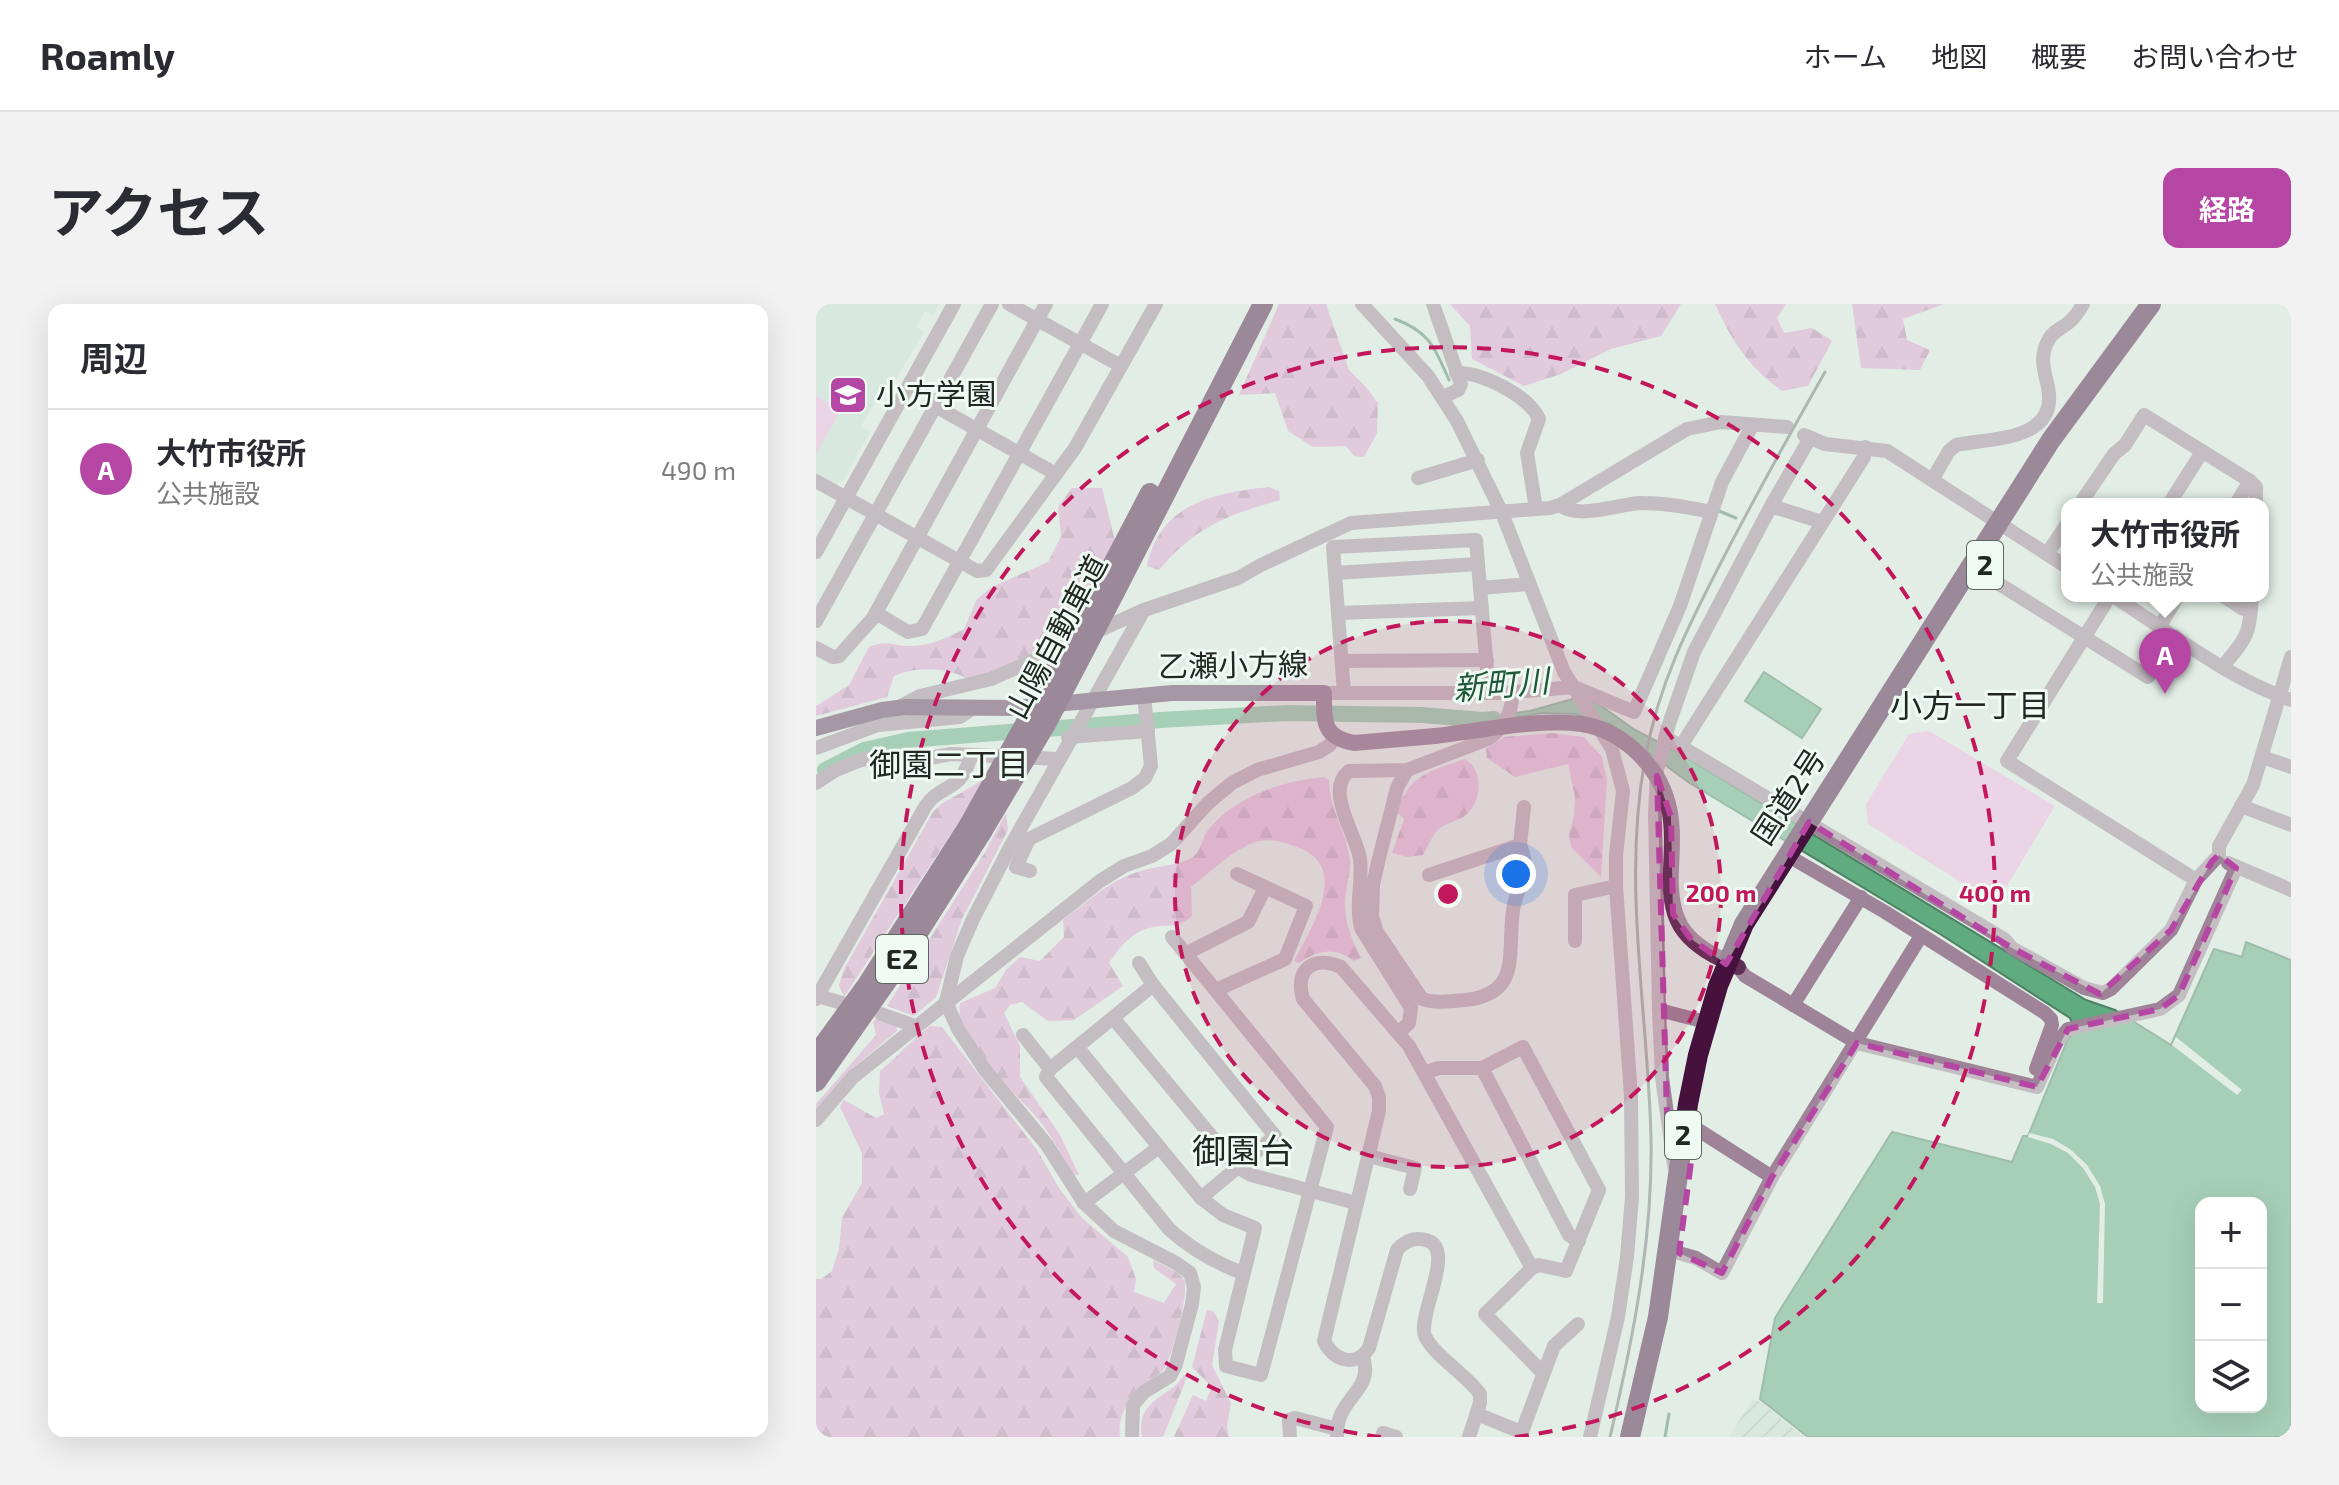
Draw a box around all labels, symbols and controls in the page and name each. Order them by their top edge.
text: Roamly [40,32,175,78]
text: ホーム [1804,39,1887,73]
text: 地図 [1931,39,1987,73]
text: 概要 [2031,39,2087,73]
text: お問い合わせ [2131,39,2299,73]
button: 経路 [2163,168,2291,248]
text: アクセス [48,177,269,244]
text: 周辺 [80,337,148,378]
school or university icon: 小方学園 [827,374,869,416]
place label: 小方学園 [876,375,996,411]
text: 大竹市役所 [156,434,306,470]
text: A [98,454,114,485]
text: 490 m [661,454,736,485]
text: 公共施設 [156,477,260,508]
popup [2061,498,2269,602]
text: 大竹市役所 [2090,515,2240,551]
road number: 2 [1967,541,2003,589]
street label: 山陽自動車道 [997,548,1113,724]
text: 公共施設 [2090,558,2194,589]
pin: A [2139,628,2191,694]
street label: 乙瀬小方線 [1158,645,1308,683]
water label: 新町川 [1451,660,1553,706]
district label: 小方一丁目 [1890,685,2050,723]
street label: 国道2号 [1743,741,1832,851]
district label: 御園二丁目 [869,744,1029,782]
your location [1496,854,1536,894]
text: 200 m [1686,878,1756,907]
text: 400 m [1959,878,2031,907]
centre of rings [1434,880,1462,908]
road number: E2 [876,935,928,983]
road number: 2 [1665,1111,1701,1159]
district label: 御園台 [1192,1129,1294,1170]
map controls [2195,1197,2267,1413]
button: + [2195,1197,2267,1269]
button: − [2195,1269,2267,1341]
button: layers [2195,1341,2267,1413]

